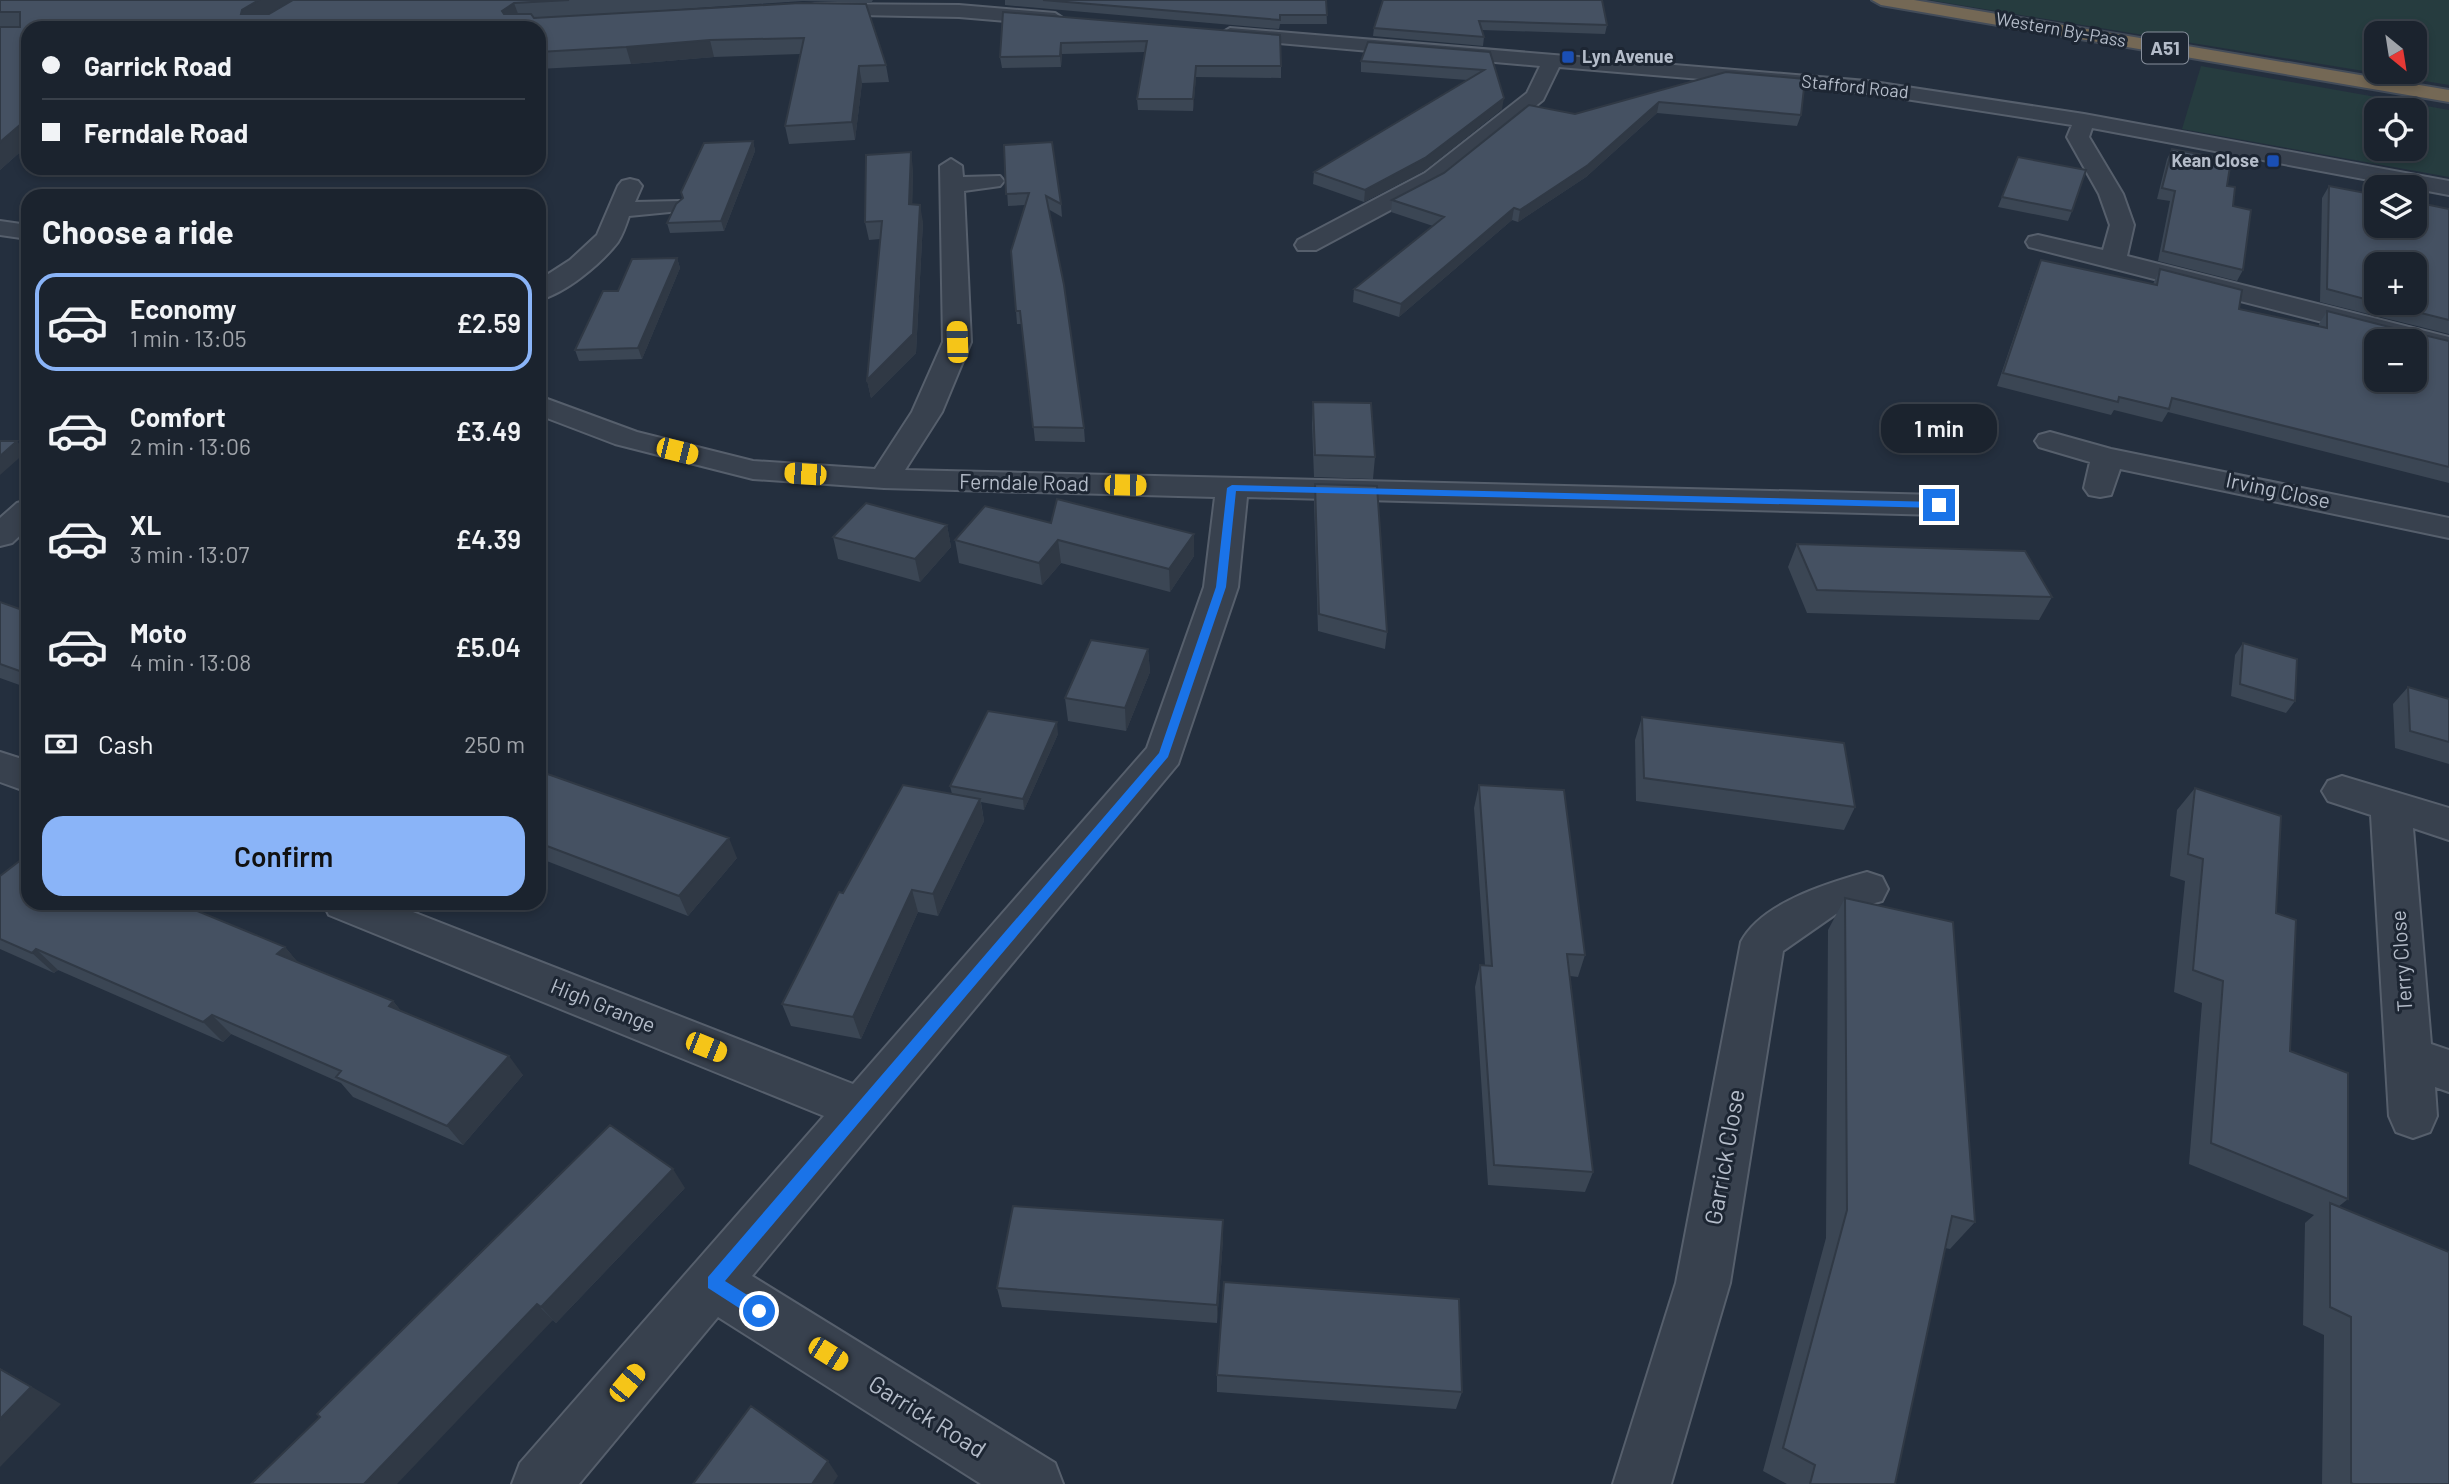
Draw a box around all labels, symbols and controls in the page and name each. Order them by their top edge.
street label: Western By-Pass [1994,7,2128,51]
north arrow [2364,21,2427,84]
map controls [2364,21,2427,392]
road number: A51 [2142,32,2188,64]
place label: Lyn Avenue [1582,45,1674,67]
marker: Lyn Avenue [1560,49,1576,65]
text: Garrick Road [84,50,232,81]
street label: Stafford Road [1800,69,1910,103]
button: locate [2364,98,2427,161]
text: Ferndale Road [84,117,248,148]
place label: Kean Close [2171,149,2259,171]
marker: Kean Close [2265,153,2281,169]
button: layers [2364,175,2427,238]
text: Choose a ride [42,212,234,250]
button: + [2364,252,2427,315]
icon: car [46,291,109,354]
text: Economy [130,293,236,324]
text: £2.59 [456,307,521,338]
car [946,321,969,363]
text: 1 min · 13:05 [130,324,246,352]
button: − [2364,329,2427,392]
icon: car [46,399,109,462]
text: Comfort [130,401,226,432]
callout: 1 min [1881,404,1997,452]
text: 1 min [1914,414,1964,442]
text: £3.49 [455,415,521,446]
text: 2 min · 13:06 [130,432,251,460]
car [655,436,700,466]
car [784,462,827,486]
street label: Irving Close [2224,466,2333,513]
street label: Ferndale Road [959,468,1089,495]
car [1104,474,1147,496]
route end [1923,489,1955,521]
icon: car [46,507,109,570]
text: XL [130,509,161,540]
text: £4.39 [455,523,521,554]
text: 3 min · 13:07 [130,540,249,568]
icon: car [46,615,109,678]
text: Moto [130,617,187,648]
text: £5.04 [455,631,521,662]
text: 4 min · 13:08 [130,648,251,676]
icon: cash [42,725,80,763]
text: Cash [98,728,153,759]
text: 250 m [464,730,525,758]
button: Confirm [42,816,525,896]
street label: Terry Close [2384,909,2417,1013]
street label: High Grange [548,972,660,1037]
car [683,1029,730,1065]
street label: Garrick Close [1697,1087,1750,1227]
route start [743,1295,775,1327]
car [805,1334,852,1374]
car [606,1360,649,1406]
street label: Garrick Road [864,1368,992,1463]

